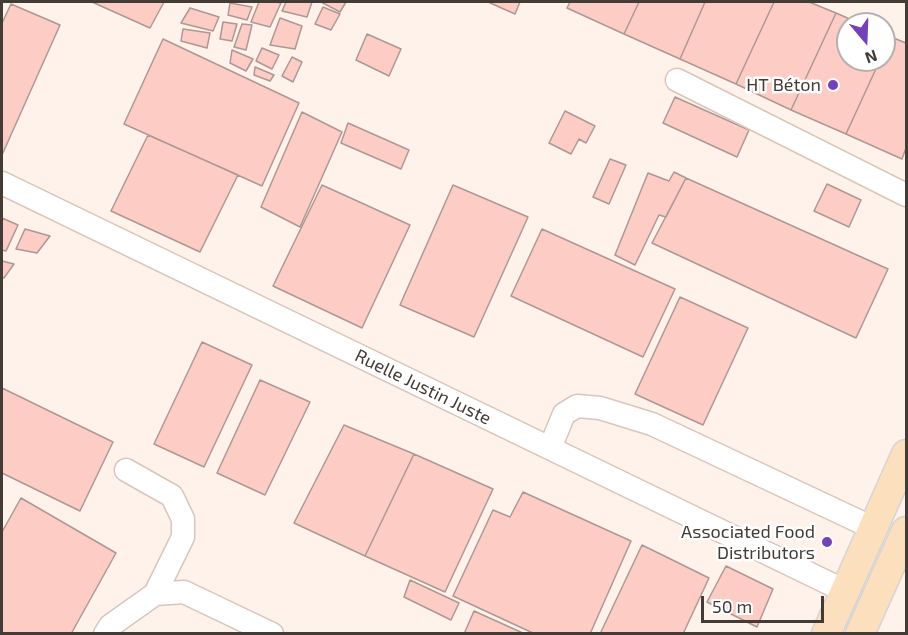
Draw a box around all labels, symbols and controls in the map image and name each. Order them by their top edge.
north arrow [836,12,896,72]
text: N [863,47,880,68]
place label: HT Béton [746,74,821,96]
marker: HT Béton [826,78,840,92]
street label: Ruelle Justin Juste [351,345,495,429]
place label: Associated Food Distributors [681,521,815,564]
marker: Associated Food Distributors [820,535,834,549]
scale bar [704,584,827,622]
text: 50 m [712,595,752,617]

